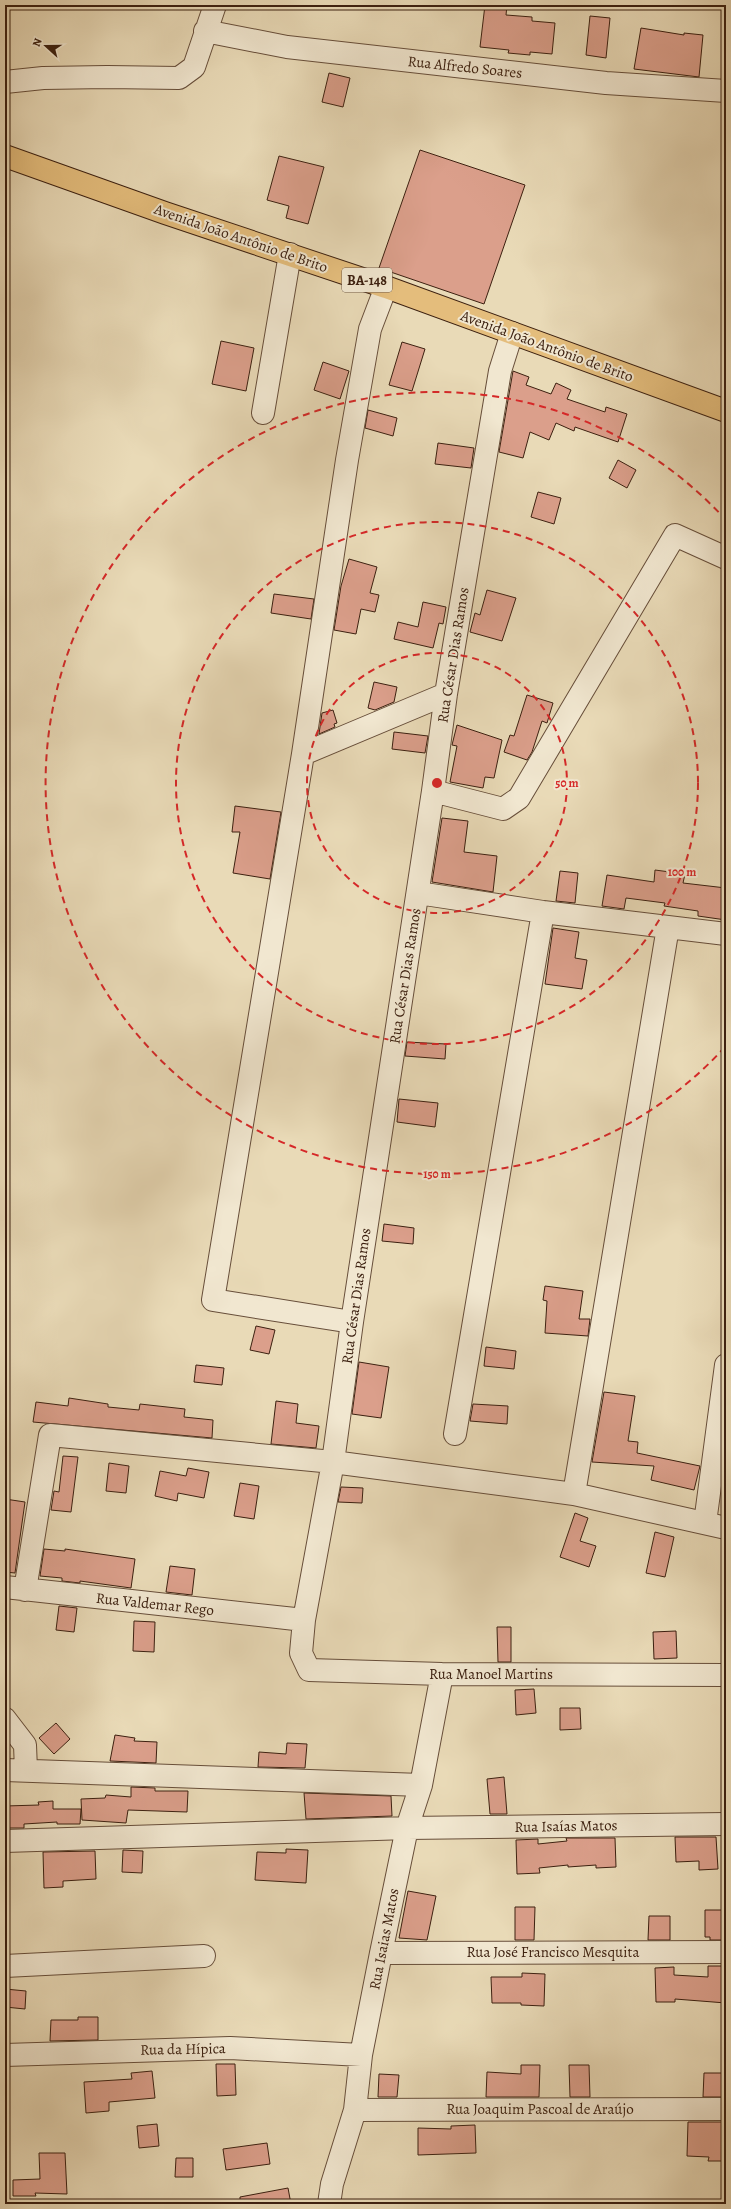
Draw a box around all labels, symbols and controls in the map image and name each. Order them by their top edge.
north arrow [26,26,66,66]
text: N [29,36,46,49]
street label: Rua Alfredo Soares [407,51,523,83]
street label: Avenida João Antônio de Brito [151,199,330,277]
road number: BA-148 [342,268,392,292]
street label: Avenida João Antônio de Brito [457,305,636,387]
street label: Rua César Dias Ramos [432,586,474,724]
text: 50 m [555,775,579,791]
centre of rings [430,776,444,790]
text: 100 m [668,864,696,880]
street label: Rua César Dias Ramos [384,907,426,1045]
text: 150 m [423,1166,451,1182]
street label: Rua César Dias Ramos [337,1227,375,1365]
street label: Rua Valdemar Rego [95,1588,215,1620]
street label: Rua Manoel Martins [429,1664,553,1684]
street label: Rua Isaías Matos [514,1815,618,1837]
street label: Rua Isaias Matos [364,1886,404,1992]
street label: Rua José Francisco Mesquita [467,1942,639,1962]
street label: Rua da Hípica [140,2038,226,2060]
street label: Rua Joaquim Pascoal de Araújo [446,2099,634,2119]

